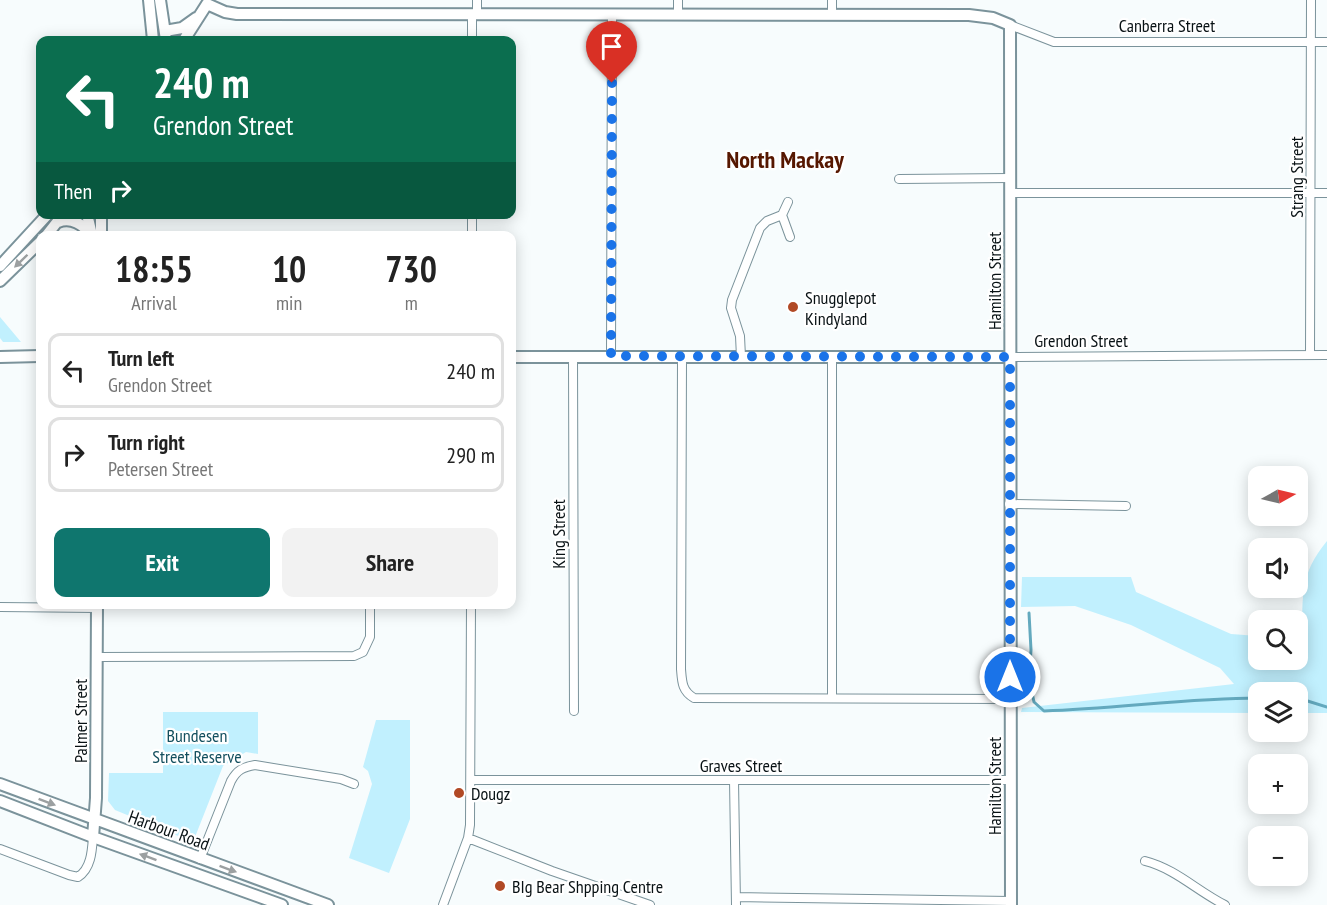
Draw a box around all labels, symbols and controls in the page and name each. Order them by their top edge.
street label: Canberra Street [1119,14,1215,37]
pin [586,21,637,83]
icon: arrive [595,30,628,63]
text: 240 m [153,55,250,110]
icon: left [54,60,132,138]
text: Grendon Street [153,108,294,142]
street label: Strang Street [1285,136,1308,218]
district label: North Mackay [726,144,844,175]
icon: right [104,174,137,207]
text: Then [54,177,92,205]
street label: Hamilton Street [983,232,1006,330]
text: 18:55 [115,245,193,292]
text: 10 [272,245,306,292]
text: 730 [385,245,437,292]
one-way arrow [14,254,28,268]
place label: Snugglepot Kindyland [805,286,876,330]
text: Arrival [131,290,177,316]
text: min [276,290,302,316]
text: m [405,290,418,316]
marker: Snugglepot Kindyland [786,300,800,314]
street label: Grendon Street [1034,329,1128,352]
text: Turn left [108,344,174,372]
icon: left [57,354,90,387]
text: 240 m [446,357,495,385]
text: Grendon Street [108,372,212,398]
text: Turn right [108,428,185,456]
icon: right [57,438,90,471]
text: 290 m [446,441,495,469]
text: Petersen Street [108,456,213,482]
north arrow [1248,466,1308,526]
map controls [1248,466,1308,886]
street label: King Street [547,499,570,569]
button: Exit [54,528,270,597]
button: Share [282,528,498,597]
button: sound [1248,538,1308,598]
button: search [1248,610,1308,670]
position arrow [978,645,1042,709]
street label: Palmer Street [69,679,92,763]
button: layers [1248,682,1308,742]
park label: Bundesen Street Reserve [152,724,242,768]
street label: Hamilton Street [983,737,1006,835]
street label: Graves Street [700,754,782,777]
button: + [1248,754,1308,814]
place label: Dougz [471,782,510,805]
marker: Dougz [452,786,466,800]
one-way arrow [38,798,56,808]
street label: Harbour Road [125,805,213,855]
button: − [1248,826,1308,886]
one-way arrow [139,851,157,861]
one-way arrow [220,864,238,874]
place label: BIg Bear Shpping Centre [512,875,663,898]
marker: BIg Bear Shpping Centre [493,879,507,893]

